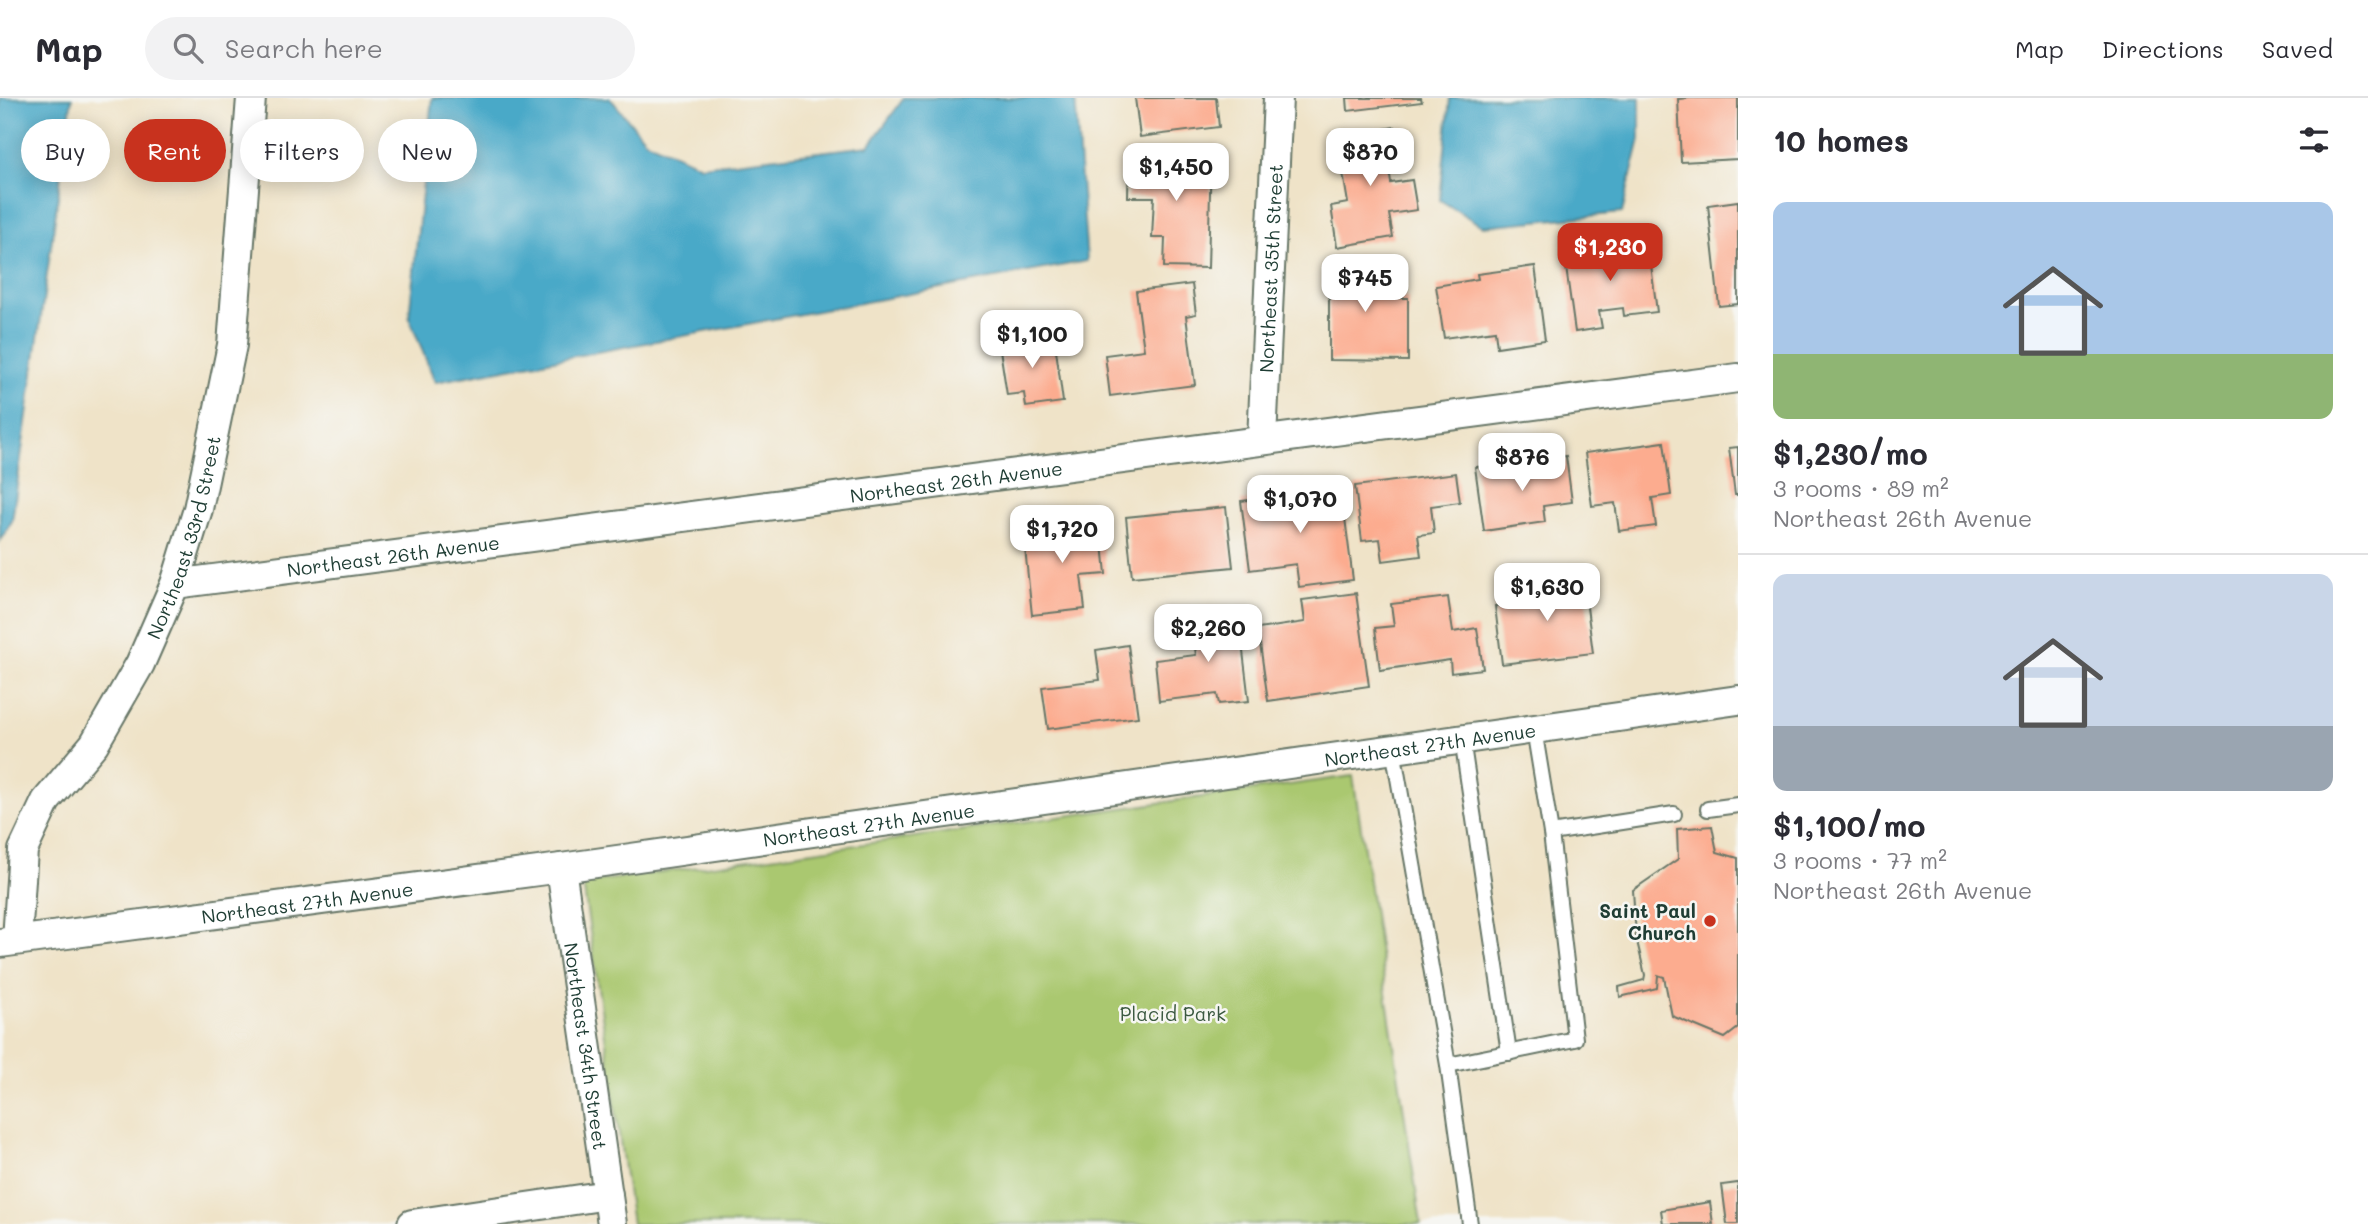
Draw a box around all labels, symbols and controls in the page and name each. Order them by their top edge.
search box [145,17,635,80]
text: Map [35,27,103,70]
icon: search [169,29,207,67]
text: Search here [225,31,383,65]
text: Map [2015,33,2064,64]
text: Directions [2102,33,2224,64]
text: Saved [2262,33,2333,64]
chip: Buy [21,119,110,182]
chip: Rent [124,119,226,182]
chip: Filters [240,119,364,182]
chip: New [378,119,477,182]
text: 10 homes [1773,120,1909,160]
icon: filters [2295,121,2333,159]
pin: $870 [1329,129,1411,188]
text: $870 [1342,136,1398,166]
pin: $1,450 [1119,144,1233,203]
text: $1,450 [1139,151,1213,181]
street label: Northeast 35th Street [1253,163,1287,373]
pin: $1,230 [1553,223,1667,283]
text: $1,230 [1574,231,1646,261]
icon: home [1990,248,2116,374]
pin: $745 [1324,254,1406,314]
text: $745 [1337,262,1393,292]
pin: $1,100 [975,310,1089,370]
text: $1,100 [996,318,1068,348]
street label: Northeast 33rd Street [140,433,225,642]
text: $1,230/mo [1773,433,1928,473]
pin: $876 [1481,434,1563,493]
text: $876 [1494,441,1550,471]
street label: Northeast 26th Avenue [848,455,1064,507]
text: 3 rooms · 89 m² [1773,473,1949,503]
pin: $1,070 [1243,476,1357,535]
text: $1,070 [1263,483,1337,513]
text: Northeast 26th Avenue [1773,503,2032,533]
pin: $1,720 [1005,505,1119,565]
text: $1,720 [1026,513,1098,543]
street label: Northeast 26th Avenue [285,529,501,582]
pin: $1,630 [1490,564,1604,623]
text: $1,630 [1510,571,1584,601]
pin: $2,260 [1151,604,1265,664]
text: $2,260 [1170,612,1246,642]
icon: home [1990,620,2116,746]
street label: Northeast 27th Avenue [1323,716,1538,771]
street label: Northeast 27th Avenue [761,797,976,852]
text: $1,100/mo [1773,805,1925,845]
text: 3 rooms · 77 m² [1773,845,1947,875]
street label: Northeast 27th Avenue [200,875,415,928]
text: Northeast 26th Avenue [1773,875,2032,905]
place label: Saint Paul Church [1599,898,1696,945]
marker: Saint Paul Church [1702,913,1718,929]
street label: Northeast 34th Street [559,941,614,1152]
park label: Placid Park [1120,1001,1226,1026]

